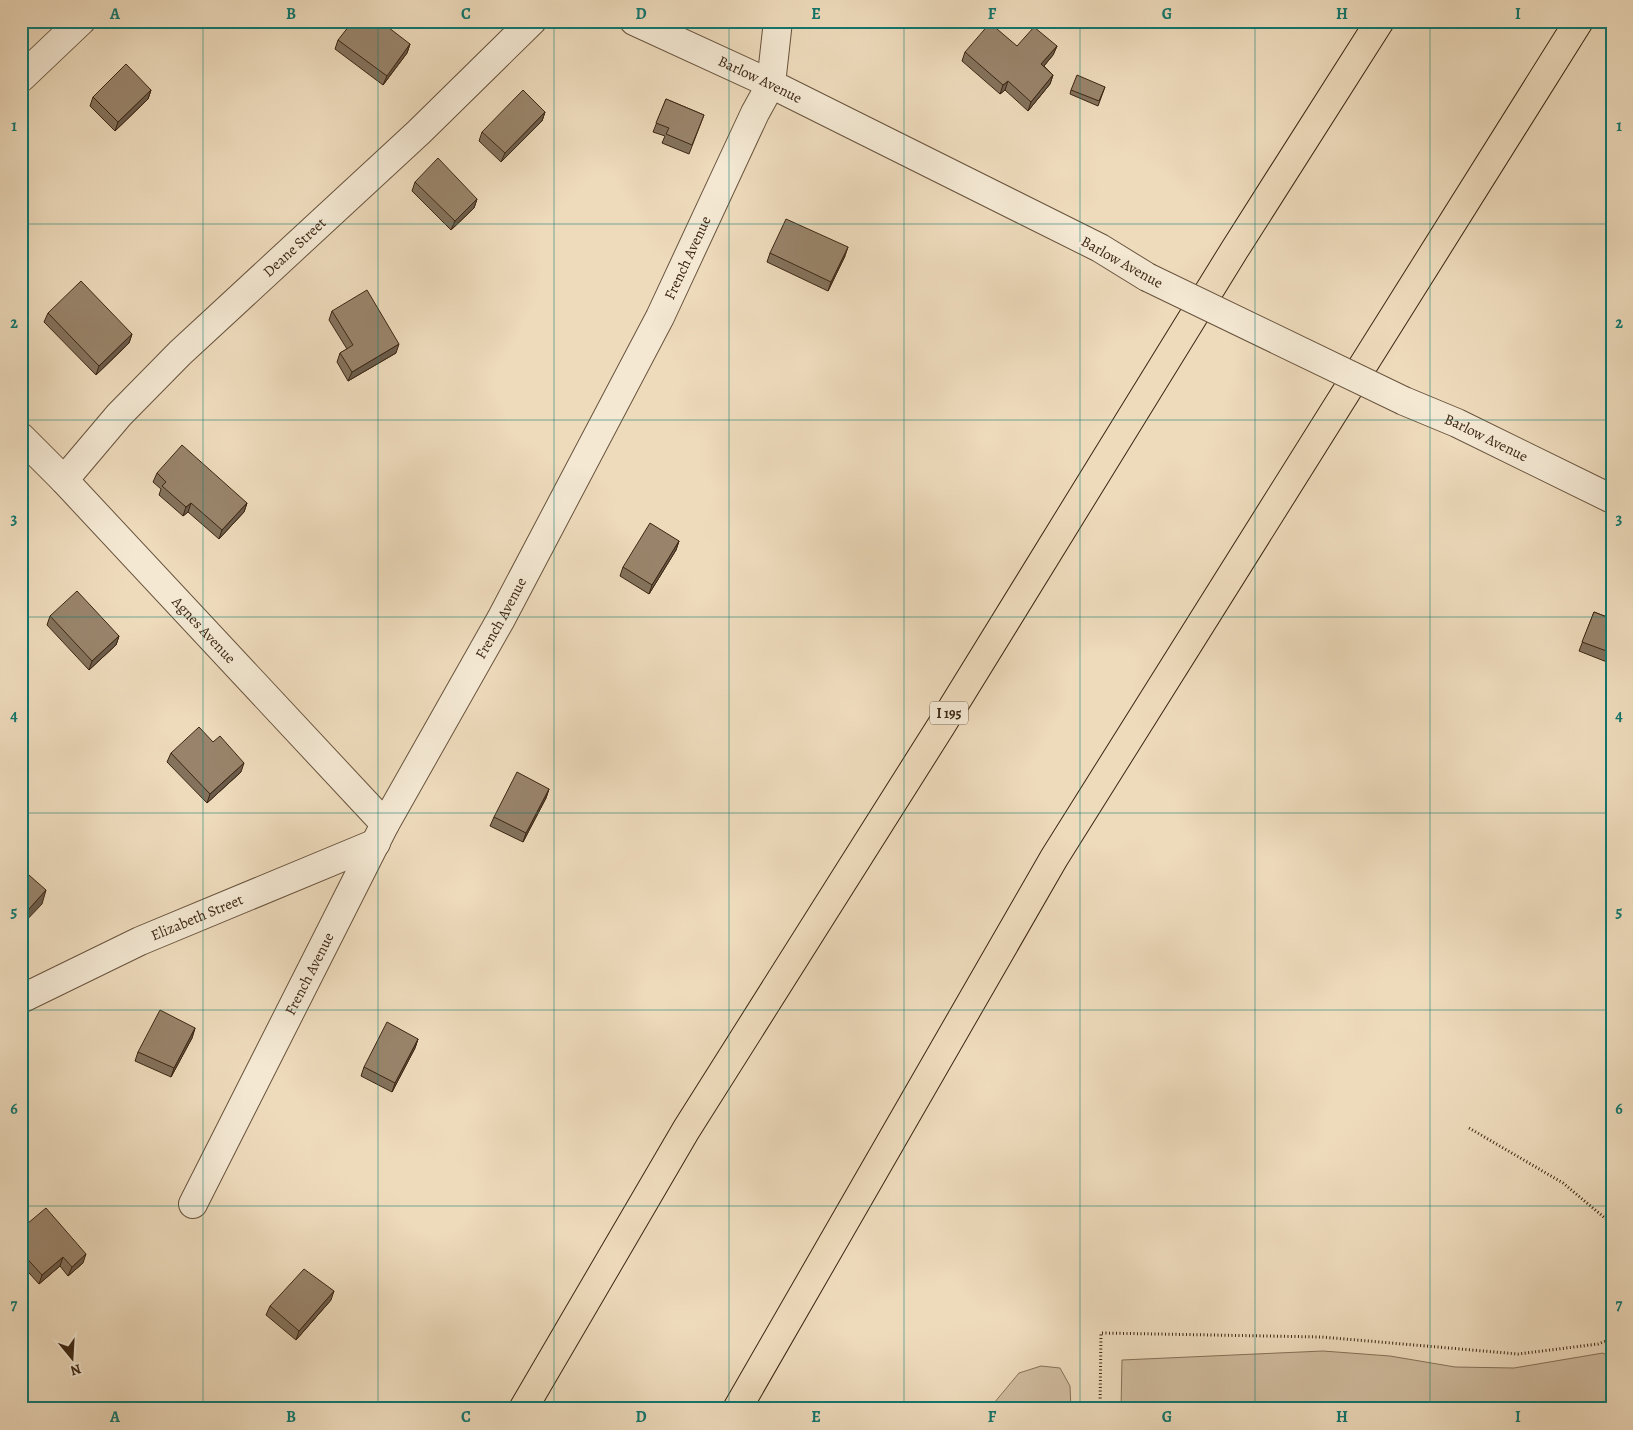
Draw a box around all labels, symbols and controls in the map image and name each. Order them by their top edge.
text: A [109,3,121,25]
text: B [286,3,296,25]
text: C [461,3,471,25]
text: D [635,3,647,25]
text: E [811,3,821,25]
text: F [988,3,997,25]
text: G [1162,3,1172,25]
text: H [1336,3,1348,25]
text: I [1515,3,1521,25]
street label: Barlow Avenue [715,51,806,108]
text: 1 [11,115,17,137]
text: 1 [1616,115,1622,137]
street label: French Avenue [660,212,716,303]
street label: Deane Street [259,213,330,281]
street label: Barlow Avenue [1077,231,1167,293]
text: 2 [10,312,18,334]
text: 2 [1615,312,1623,334]
street label: Barlow Avenue [1441,409,1532,466]
text: 3 [11,508,18,530]
text: 3 [1616,508,1623,530]
street label: French Avenue [470,574,531,663]
street label: Agnes Avenue [167,591,240,668]
road number: I 195 [930,701,968,724]
text: 4 [10,705,18,727]
text: 4 [1615,705,1623,727]
street label: Elizabeth Street [148,889,246,945]
text: 5 [11,901,18,923]
text: 5 [1616,901,1623,923]
street label: French Avenue [280,929,339,1018]
text: 6 [10,1098,18,1120]
text: 6 [1615,1098,1623,1120]
text: 7 [11,1294,18,1316]
text: 7 [1616,1294,1623,1316]
north arrow [48,1332,98,1382]
text: N [68,1359,84,1380]
text: A [109,1406,121,1428]
text: B [286,1406,296,1428]
text: C [461,1406,471,1428]
text: D [635,1406,647,1428]
text: E [811,1406,821,1428]
text: F [988,1406,997,1428]
text: G [1162,1406,1172,1428]
text: H [1336,1406,1348,1428]
text: I [1515,1406,1521,1428]

